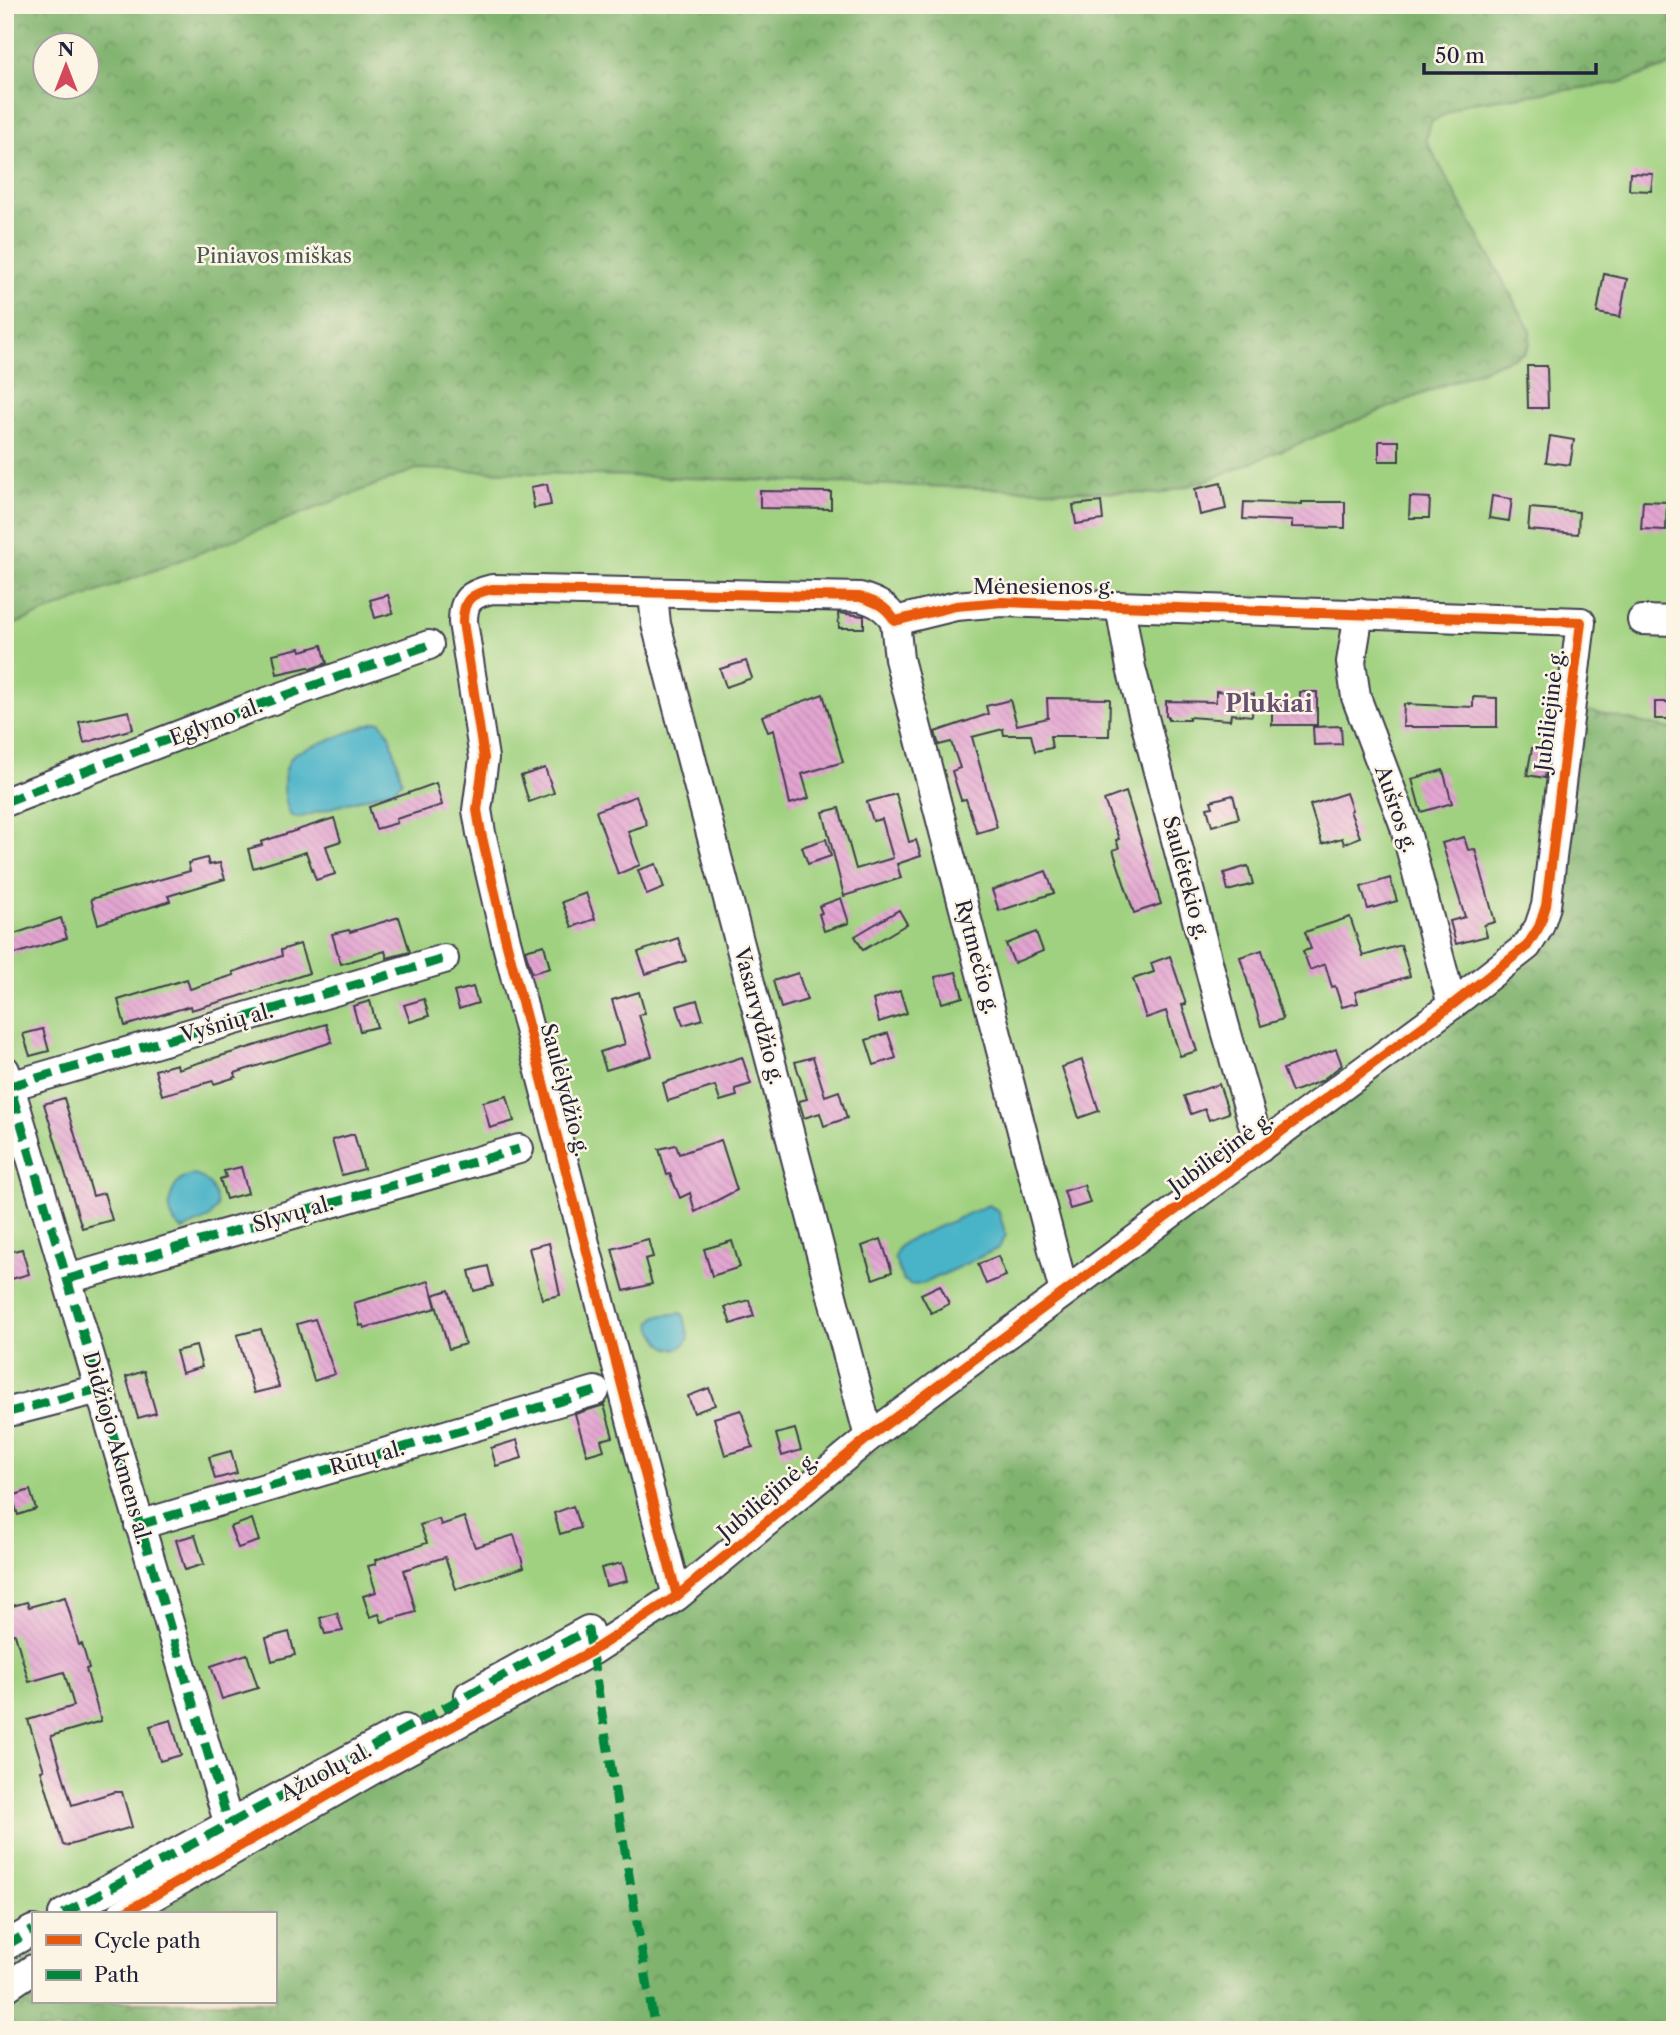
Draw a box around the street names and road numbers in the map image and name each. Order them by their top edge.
street label: Mėnesienos g. [973,574,1115,599]
street label: Jubiliejinė g. [1529,647,1569,776]
street label: Eglyno al. [166,692,266,751]
street label: Aušros g. [1370,761,1423,856]
street label: Saulėtekio g. [1158,813,1215,943]
street label: Rytmečio g. [950,897,1005,1017]
street label: Vasarvydžio g. [729,944,790,1087]
street label: Vyšnių al. [177,997,276,1048]
street label: Saulėlydžio g. [536,1021,595,1159]
street label: Jubiliejinė g. [1161,1106,1278,1201]
street label: Slyvų al. [250,1190,336,1237]
street label: Didžiojo Akmens al. [78,1348,157,1547]
street label: Rūtų al. [327,1435,407,1480]
street label: Jubiliejinė g. [710,1446,823,1547]
street label: Ąžuolų al. [275,1737,376,1806]

